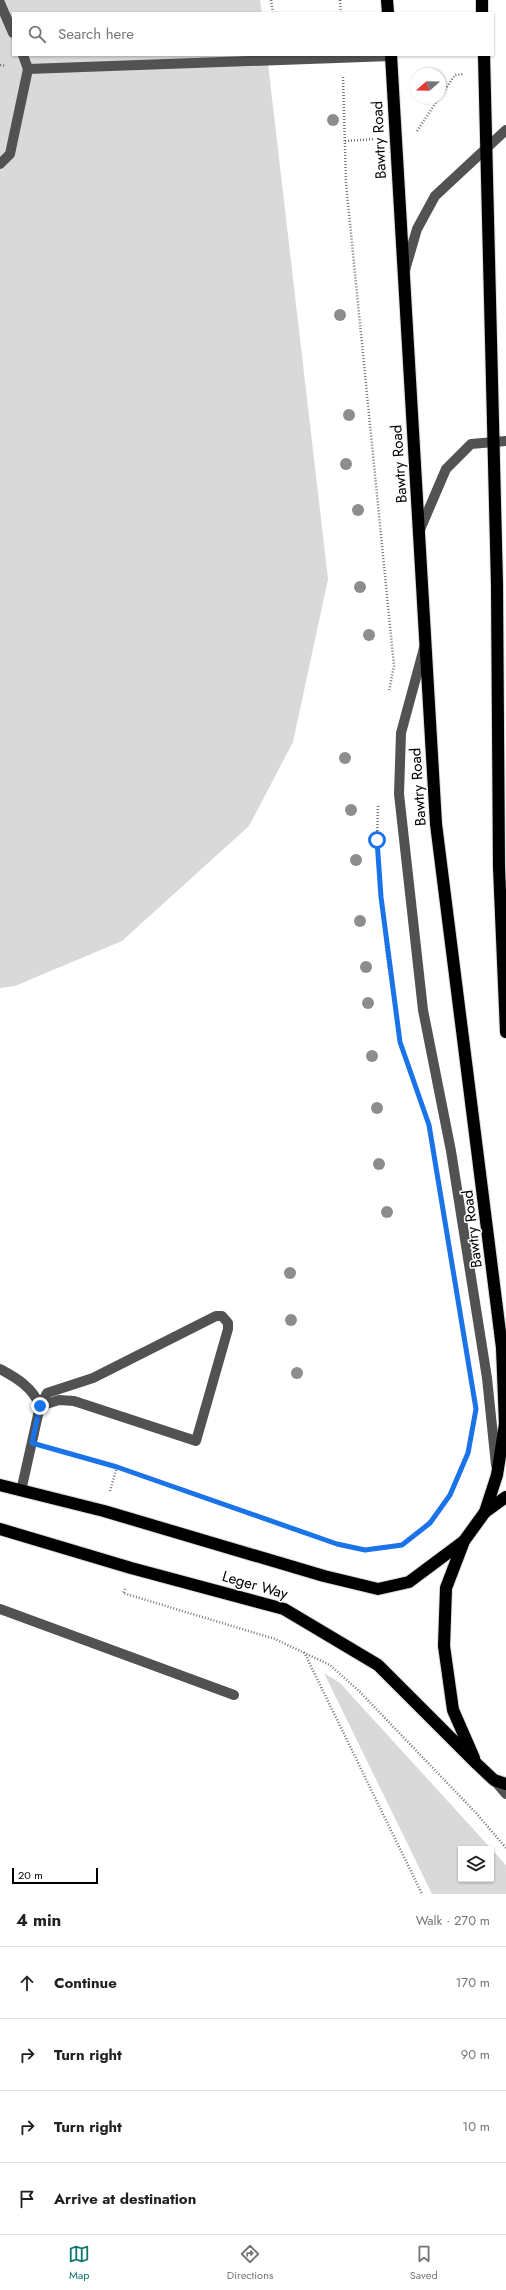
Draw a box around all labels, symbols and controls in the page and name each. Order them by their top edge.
search box [12,12,494,56]
icon: search [26,23,48,45]
text: Search here [58,23,134,45]
north arrow [410,68,446,104]
street label: Bawtry Road [366,100,392,180]
street label: Bawtry Road [385,424,413,504]
street label: Bawtry Road [404,747,432,827]
route start [368,831,386,849]
street label: Bawtry Road [456,1189,488,1269]
route end [31,1397,49,1415]
street label: Leger Way [220,1565,291,1605]
map controls [458,1846,494,1882]
button: layers [458,1846,494,1882]
scale bar [12,1866,98,1885]
text: 20 m [18,1867,43,1883]
text: 4 min [16,1908,61,1932]
text: Walk · 270 m [416,1911,490,1930]
icon: ahead [16,1972,38,1994]
text: Continue [54,1972,117,1994]
text: 170 m [455,1973,490,1992]
icon: right [16,2044,38,2066]
text: Turn right [54,2044,122,2066]
text: 90 m [461,2045,490,2064]
icon: right [16,2116,38,2138]
text: Turn right [54,2116,122,2138]
text: 10 m [462,2117,490,2136]
icon: arrive [16,2188,38,2210]
text: Arrive at destination [54,2188,196,2210]
tab: Map [68,2243,90,2283]
tab: Directions [227,2243,273,2283]
tab: Saved [410,2243,438,2283]

